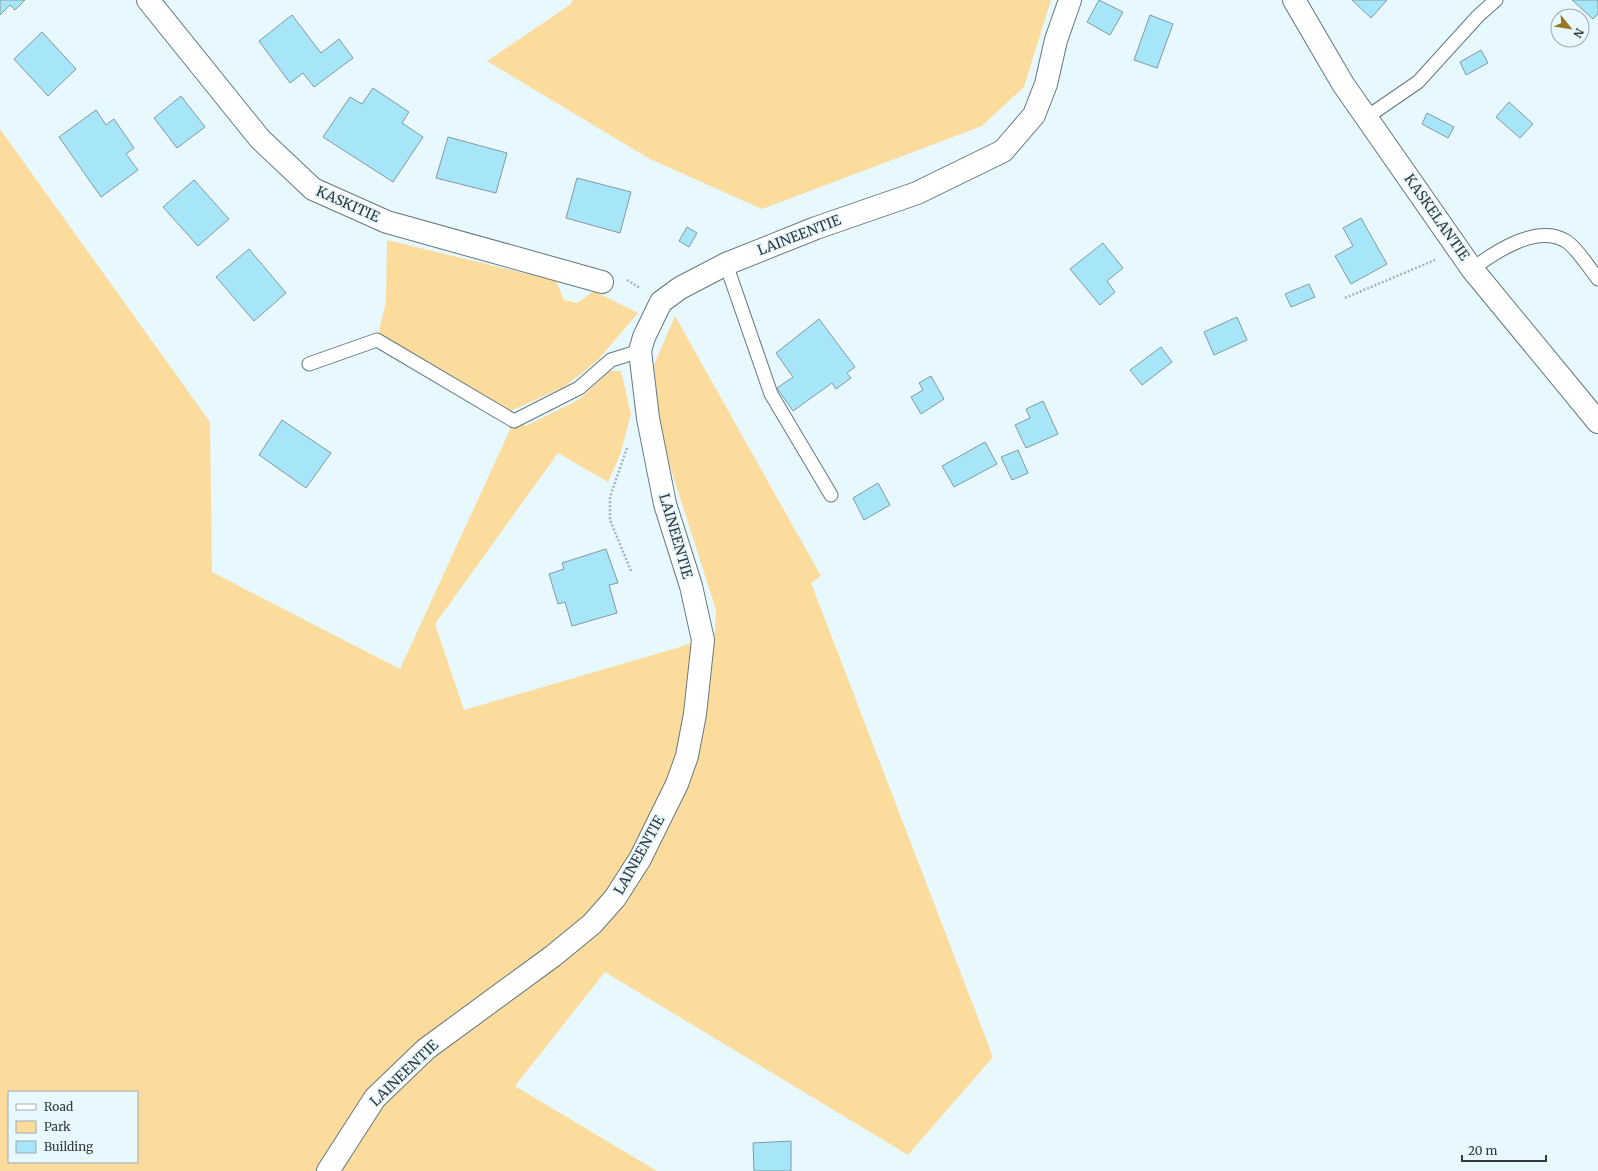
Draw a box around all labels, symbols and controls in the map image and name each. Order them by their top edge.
north arrow [1550,8,1590,48]
text: N [1570,26,1587,41]
street label: KASKELANTIE [1400,170,1474,264]
street label: KASKITIE [313,182,383,226]
street label: LAINEENTIE [755,211,843,259]
street label: LAINEENTIE [655,491,697,581]
street label: LAINEENTIE [610,812,668,898]
street label: LAINEENTIE [366,1036,442,1110]
legend [8,1091,138,1163]
text: Road [44,1099,73,1114]
text: Park [44,1119,71,1134]
scale bar [1462,1137,1546,1163]
text: Building [44,1139,94,1154]
text: 20 m [1468,1143,1497,1158]

